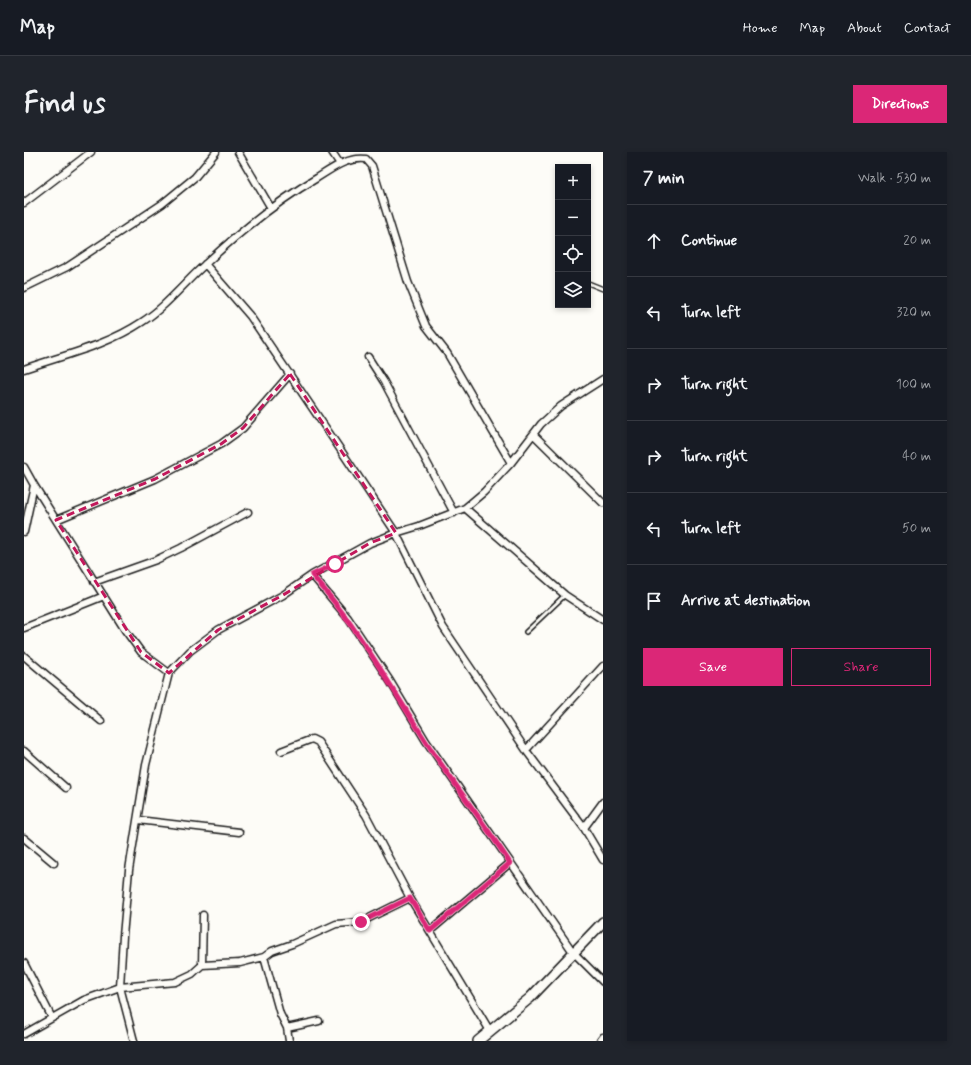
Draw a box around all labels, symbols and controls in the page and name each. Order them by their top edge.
text: Map [20,15,55,40]
text: Home [743,19,777,37]
text: Map [799,19,825,37]
text: About [847,19,882,37]
text: Contact [904,19,951,37]
button: Directions [853,85,947,123]
text: Find us [24,86,105,123]
map controls [555,164,591,308]
button: + [555,164,591,200]
text: 7 min [643,167,685,189]
text: Walk · 530 m [858,170,931,187]
button: − [555,200,591,236]
icon: ahead [643,230,665,252]
text: Continue [681,231,737,251]
text: 20 m [903,232,931,249]
button: locate [555,236,591,272]
button: layers [555,272,591,308]
icon: left [643,302,665,324]
text: Turn left [681,303,741,323]
text: 320 m [897,304,931,321]
icon: right [643,374,665,396]
text: Turn right [681,375,748,395]
text: 100 m [896,376,931,393]
icon: right [643,446,665,468]
text: Turn right [681,447,748,467]
text: 40 m [902,448,931,465]
icon: left [643,518,665,540]
text: Turn left [681,519,741,539]
text: 50 m [902,520,931,537]
route start [326,555,344,573]
icon: arrive [643,590,665,612]
text: Arrive at destination [681,591,810,611]
button: Save [643,648,783,686]
button: Share [791,648,931,686]
route end [352,913,370,931]

